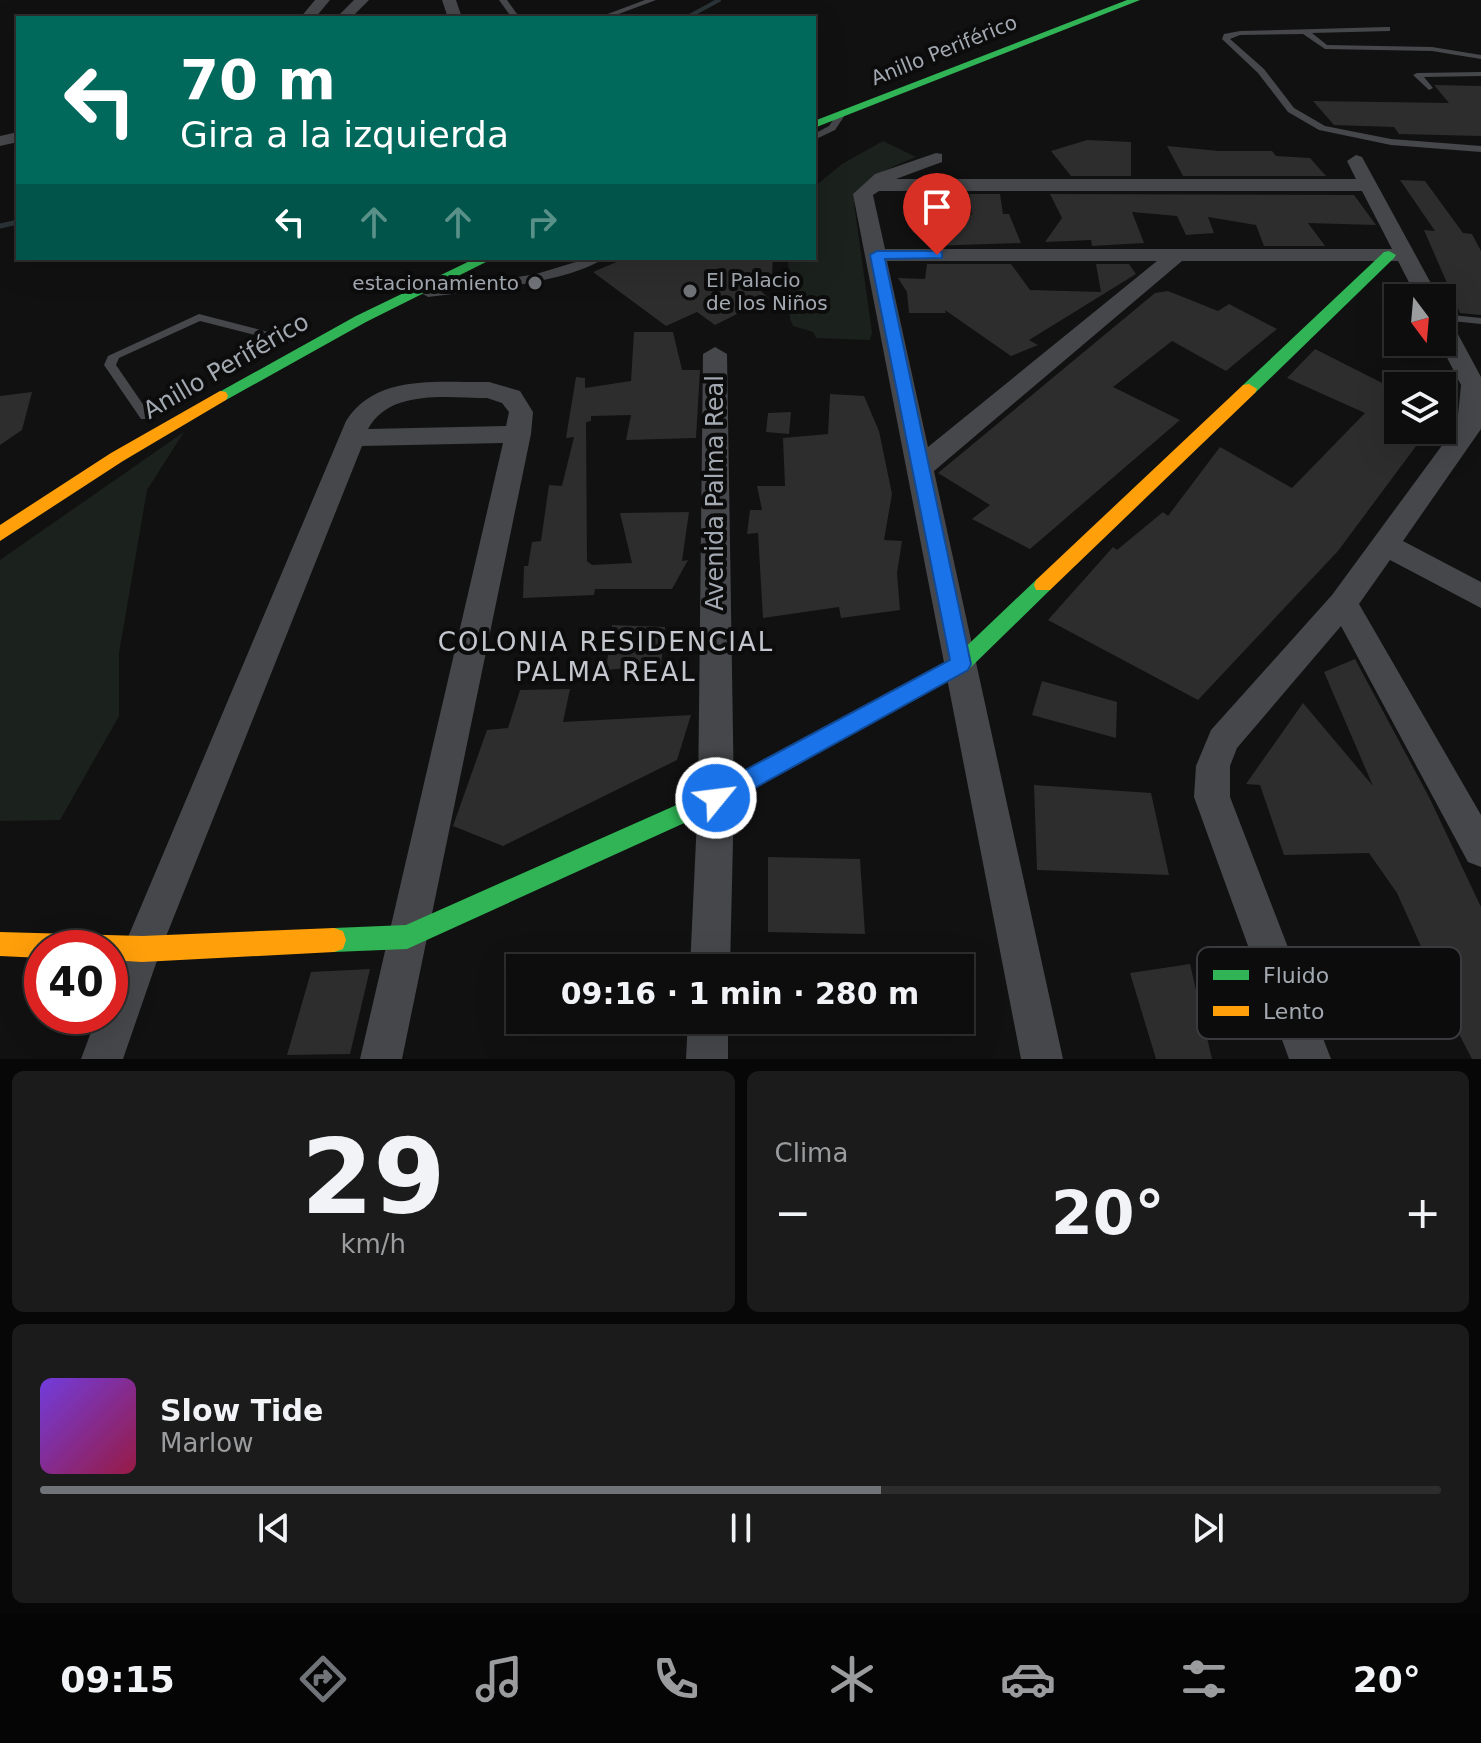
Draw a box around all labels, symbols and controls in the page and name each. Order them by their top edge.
street label: Anillo Periférico [867,10,1021,90]
text: 70 m [180,47,336,112]
icon: left [48,48,152,152]
text: Gira a la izquierda [180,114,509,155]
pin [903,173,971,255]
icon: arrive [915,185,959,229]
icon: left [268,200,312,244]
icon: ahead [352,200,396,244]
icon: ahead [436,200,480,244]
icon: right [520,200,564,244]
place label: El Palacio de los Niños [706,268,828,315]
place label: estacionamiento [352,271,519,295]
marker: estacionamiento [526,274,544,292]
marker: El Palacio de los Niños [681,282,699,300]
north arrow [1384,284,1456,356]
map controls [1384,284,1456,444]
street label: Anillo Periférico [138,307,314,425]
button: layers [1384,372,1456,444]
street label: Avenida Palma Real [701,375,729,611]
district label: COLONIA RESIDENCIAL PALMA REAL [438,627,774,687]
position arrow [674,756,758,840]
speed limit sign: 40 [24,930,128,1034]
legend [1197,947,1461,1039]
text: Fluido [1263,963,1329,988]
text: 09:16 · 1 min · 280 m [561,976,919,1011]
text: Lento [1263,999,1324,1024]
text: 29 [301,1116,446,1238]
text: Clima [775,1138,848,1168]
text: 20° [1051,1178,1165,1248]
text: − [775,1187,811,1238]
text: + [1404,1187,1441,1238]
text: km/h [340,1229,406,1259]
text: Slow Tide [160,1393,323,1428]
text: Marlow [160,1428,253,1458]
icon: previous [252,1506,296,1550]
icon: pause [719,1506,763,1550]
icon: next [1186,1506,1230,1550]
icon: directions [295,1651,351,1707]
icon: music [471,1651,527,1707]
icon: phone [648,1651,704,1707]
icon: climate [824,1651,880,1707]
icon: car [1000,1651,1056,1707]
icon: filters [1176,1651,1232,1707]
text: 09:15 [60,1659,175,1700]
text: 20° [1353,1659,1421,1700]

